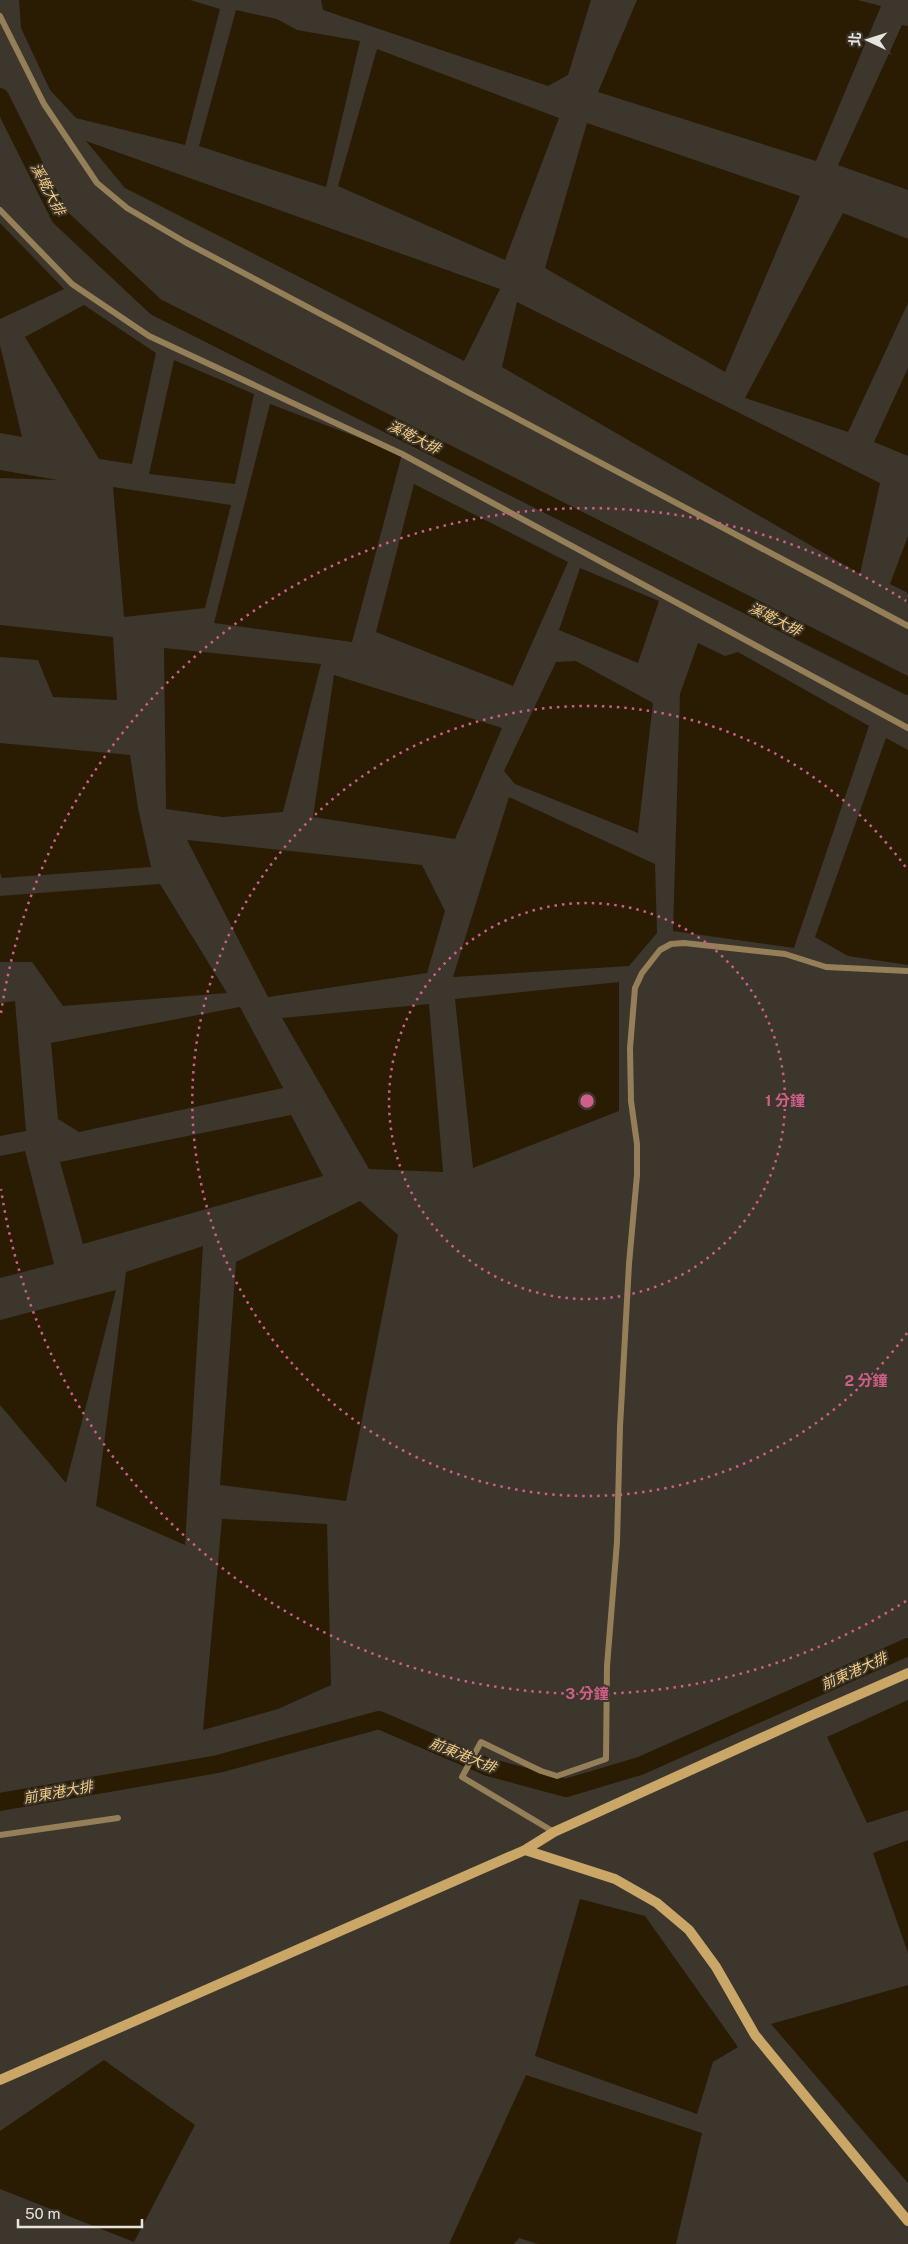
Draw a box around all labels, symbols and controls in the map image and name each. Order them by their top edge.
north arrow [843,15,893,65]
text: 北 [847,32,864,47]
water label: 溪墘大排 [28,161,69,219]
water label: 溪墘大排 [385,417,444,458]
water label: 溪墘大排 [746,599,805,640]
centre of rings [578,1092,596,1110]
text: 1 分鐘 [765,1092,805,1109]
text: 2 分鐘 [845,1372,887,1389]
water label: 前東港大排 [819,1649,891,1693]
text: 3 分鐘 [565,1685,609,1702]
water label: 前東港大排 [428,1734,500,1776]
water label: 前東港大排 [22,1778,96,1806]
scale bar [18,2196,141,2228]
text: 50 m [25,2205,60,2222]

